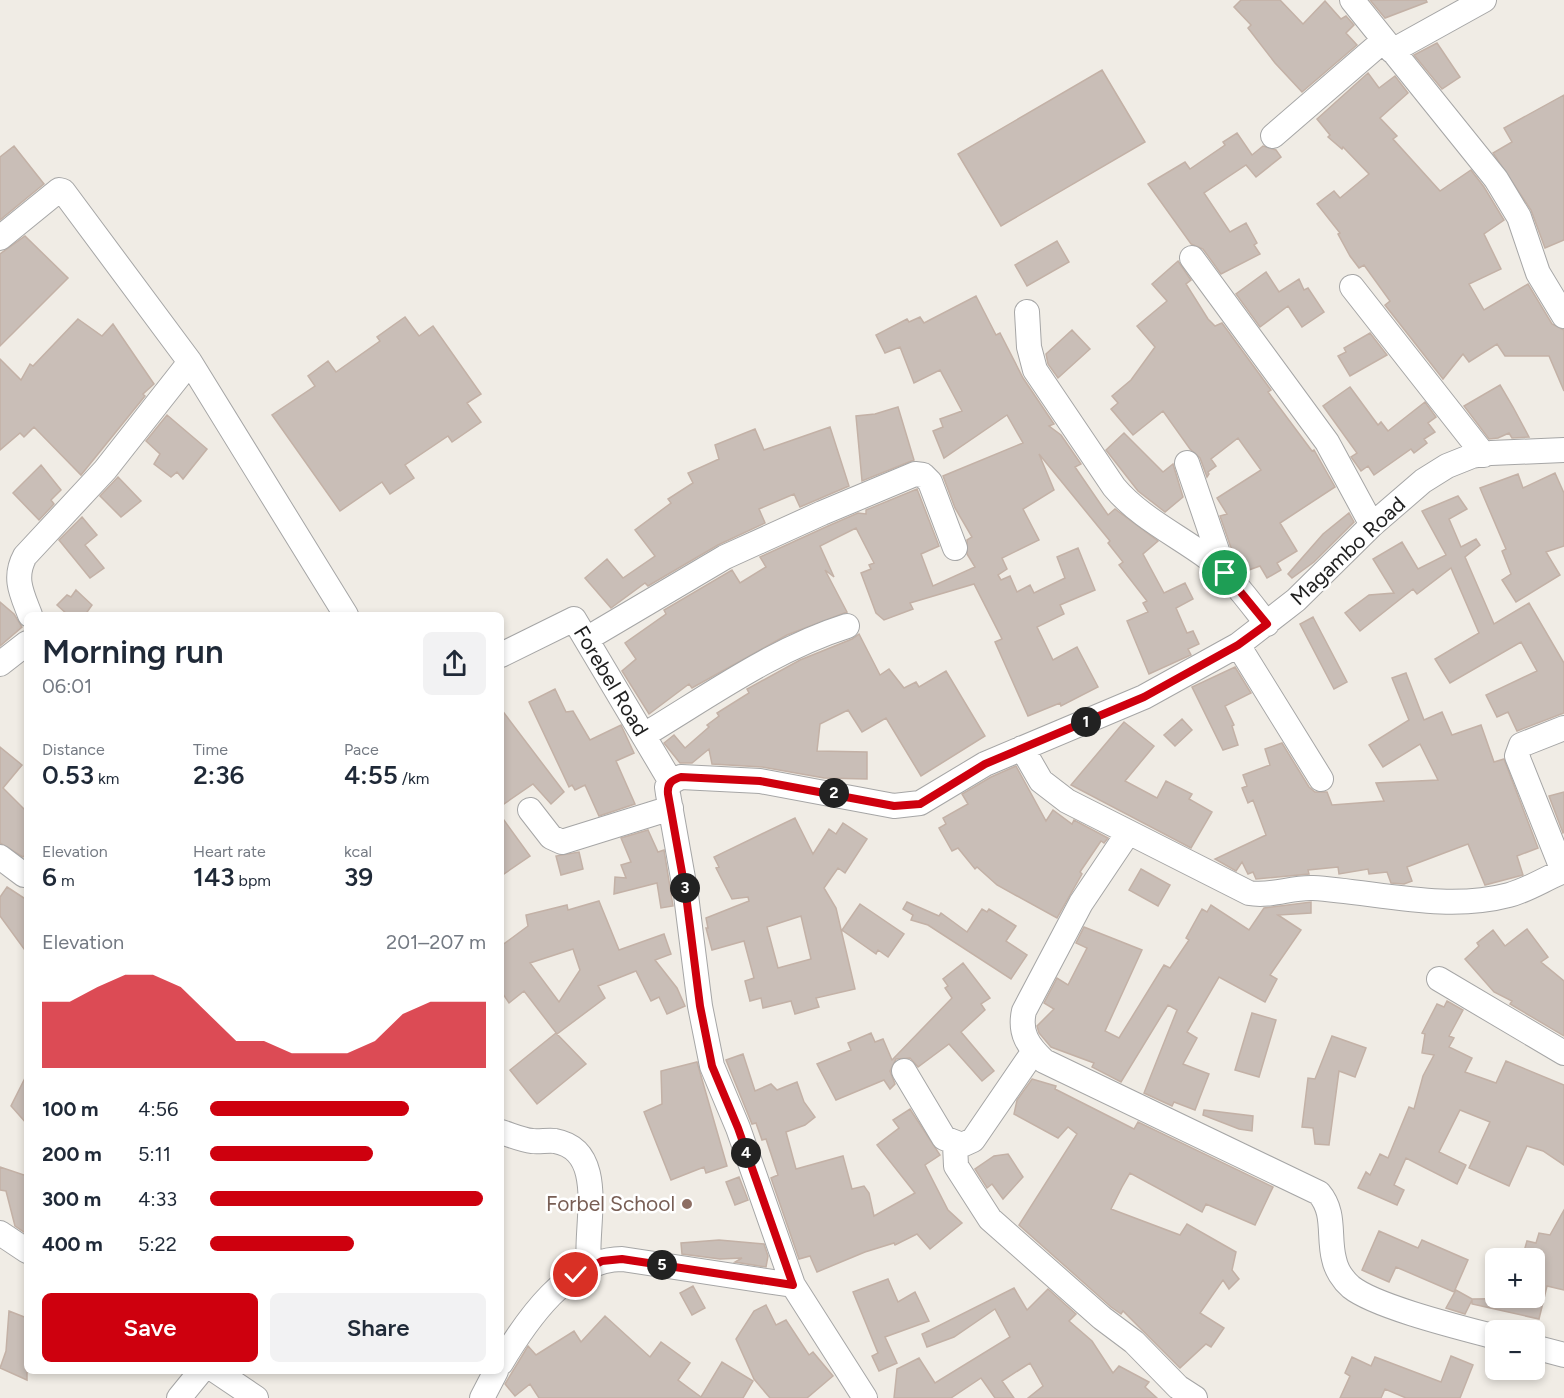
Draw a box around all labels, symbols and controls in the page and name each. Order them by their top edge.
street label: Magambo Road [1285,491,1410,610]
pin [1199,547,1250,598]
icon: arrive [1208,556,1241,589]
street label: Forebel Road [569,621,654,740]
text: Morning run [42,632,224,671]
button: share [423,632,486,695]
text: 06:01 [42,674,92,698]
pin: 1 [1071,707,1101,737]
text: 1 [1083,712,1089,731]
text: Distance [42,740,105,759]
text: Time [193,740,228,759]
text: Pace [344,740,379,759]
text: 0.53 [42,759,94,791]
text: 2:36 [193,759,244,791]
text: 4:55 [344,759,398,791]
text: km [94,769,119,788]
text: /km [398,769,429,788]
pin: 2 [819,778,849,808]
text: 2 [829,783,839,802]
text: Elevation [42,842,108,861]
text: Heart rate [193,842,266,861]
text: kcal [344,842,372,861]
text: 6 [42,861,57,893]
text: 143 [193,861,235,893]
text: 39 [344,861,373,893]
text: m [57,871,75,890]
text: bpm [235,871,271,890]
pin: 3 [670,873,700,903]
text: 3 [681,878,689,897]
text: Elevation [42,930,124,954]
text: 201–207 m [386,930,486,954]
text: 100 m [42,1097,99,1121]
text: 4:56 [138,1097,178,1121]
pin: 4 [731,1138,761,1168]
text: 200 m [42,1142,102,1166]
text: 5:11 [138,1142,171,1166]
text: 4 [741,1143,751,1162]
text: 300 m [42,1187,101,1211]
text: 4:33 [138,1187,177,1211]
place label: Forbel School [546,1191,675,1216]
marker: Forbel School [680,1197,694,1211]
text: 400 m [42,1232,103,1256]
text: 5:22 [138,1232,177,1256]
map controls [1485,1248,1545,1380]
button: + [1485,1248,1545,1308]
pin [550,1249,601,1300]
pin: 5 [647,1250,677,1280]
text: 5 [657,1255,667,1274]
icon: check [559,1258,592,1291]
button: Save [42,1293,258,1362]
button: Share [270,1293,486,1362]
button: − [1485,1320,1545,1380]

